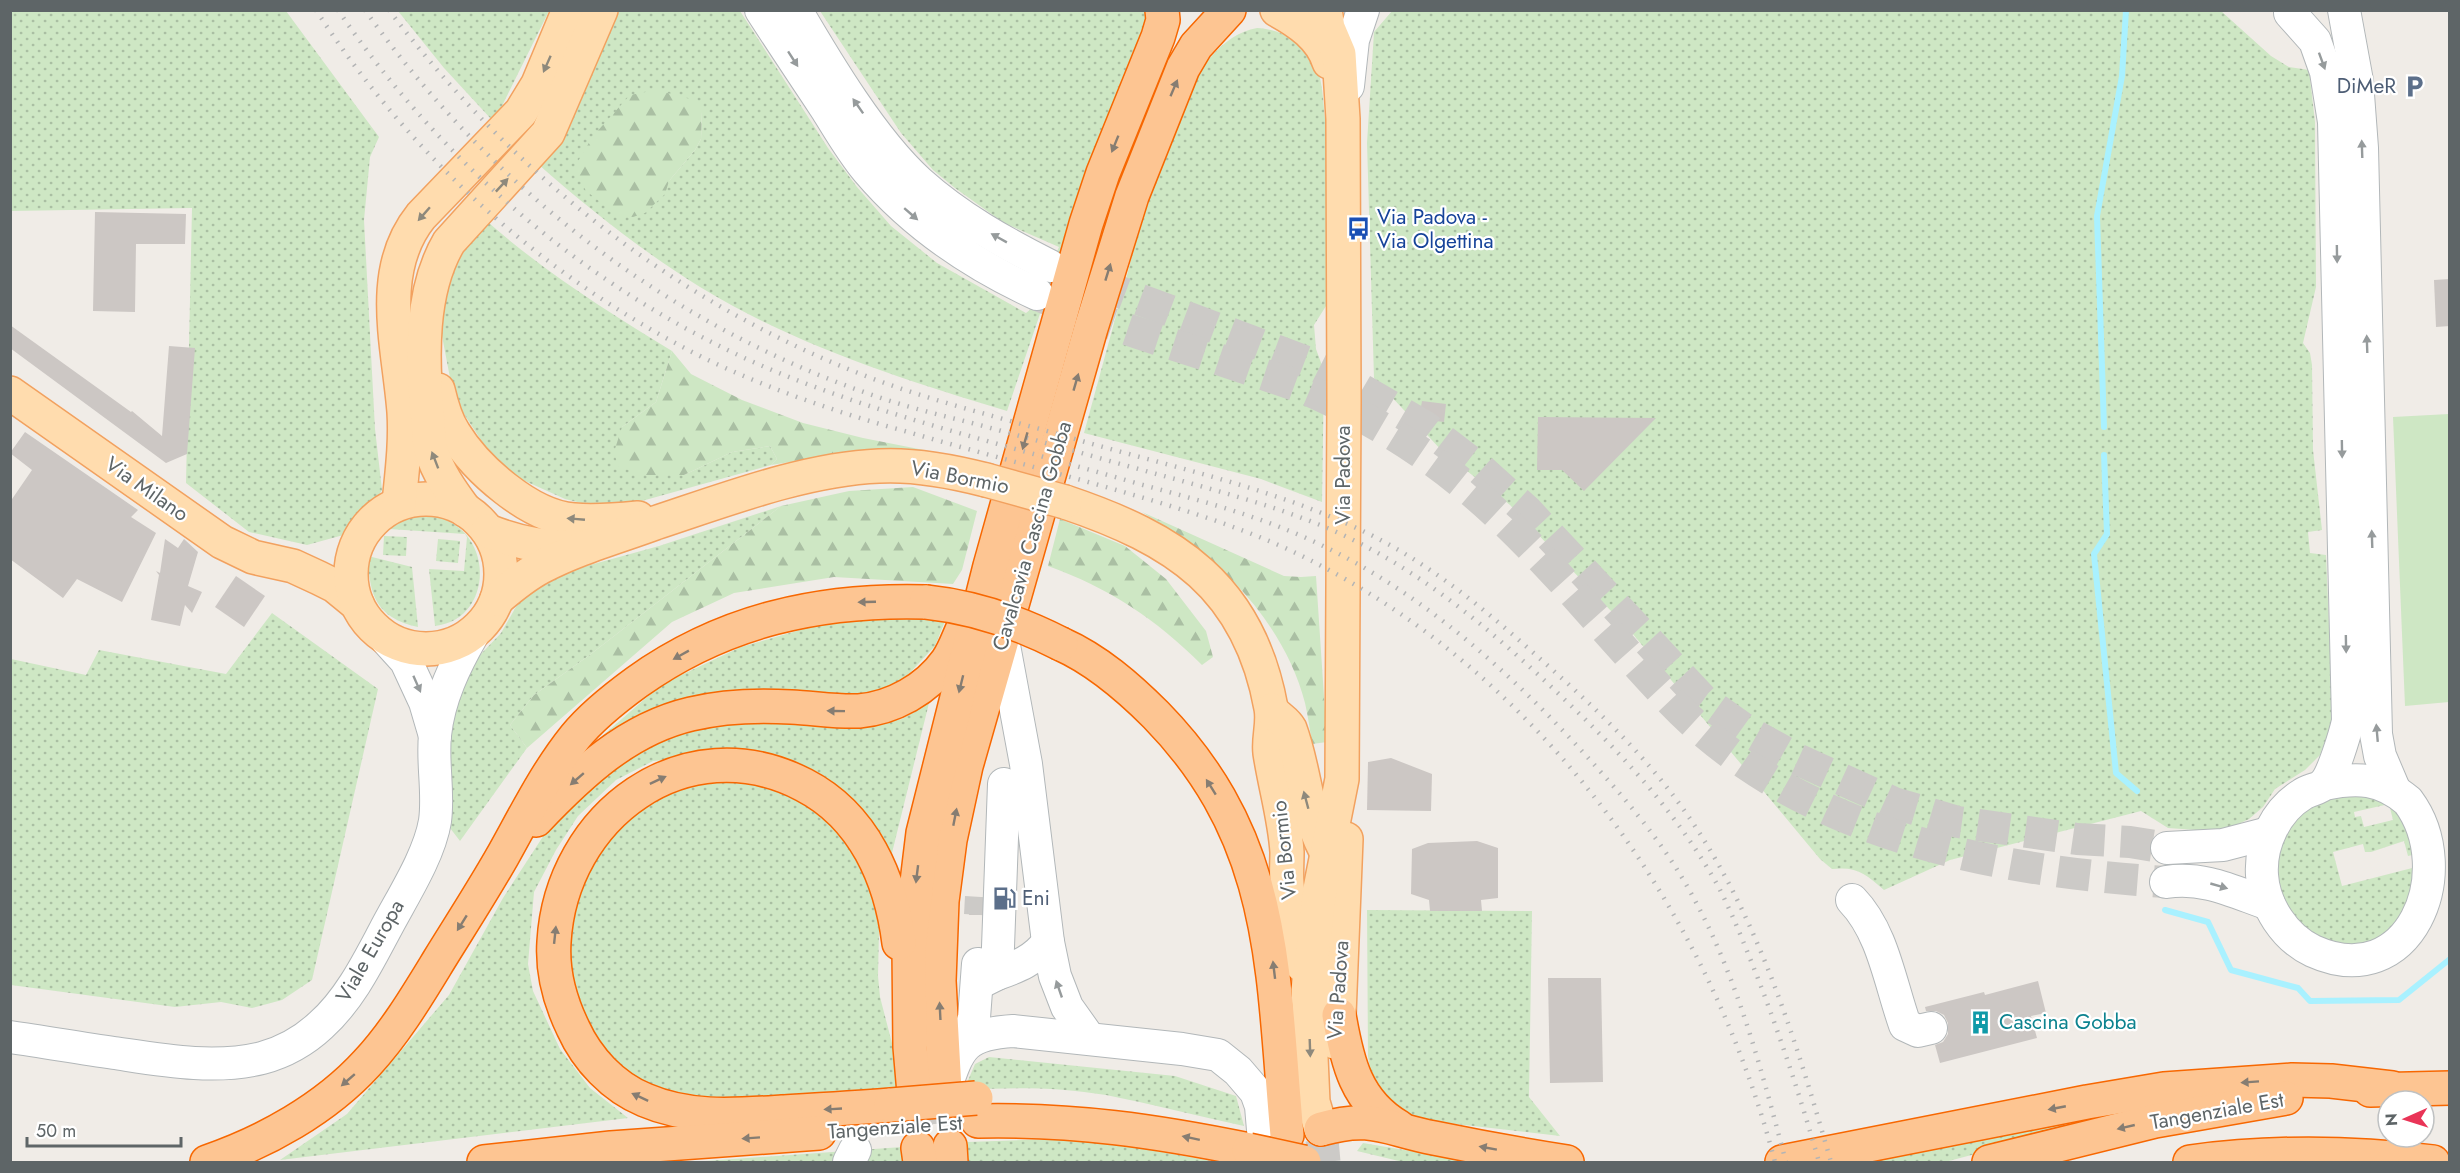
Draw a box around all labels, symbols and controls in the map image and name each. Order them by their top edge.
one-way arrow [787,51,799,67]
one-way arrow [2318,52,2327,70]
one-way arrow [542,56,551,73]
place label: DiMeR [2337,71,2396,101]
parking icon: DiMeR [2401,73,2427,99]
one-way arrow [1169,79,1179,97]
one-way arrow [852,99,864,115]
one-way arrow [1110,135,1119,153]
one-way arrow [2357,139,2367,158]
one-way arrow [494,178,508,192]
place label: Via Padova - Via Olgettina [1377,202,1494,256]
one-way arrow [418,206,431,221]
one-way arrow [903,207,918,220]
bus stop icon: Via Padova - Via Olgettina [1346,216,1372,242]
one-way arrow [990,233,1007,243]
one-way arrow [2333,245,2342,264]
one-way arrow [1104,263,1113,281]
one-way arrow [2363,334,2372,353]
one-way arrow [1072,373,1081,391]
street label: Cavalcavia Cascina Gobba [985,418,1079,654]
street label: Via Padova [1328,425,1358,525]
one-way arrow [1020,432,1029,450]
one-way arrow [2337,440,2346,459]
street label: Via Milano [99,449,195,529]
one-way arrow [430,451,440,469]
street label: Via Bormio [908,453,1012,501]
one-way arrow [566,514,585,524]
one-way arrow [2368,529,2377,548]
one-way arrow [858,597,877,607]
one-way arrow [2341,635,2351,654]
one-way arrow [672,650,689,660]
one-way arrow [412,675,422,693]
one-way arrow [956,675,966,693]
one-way arrow [827,706,846,715]
one-way arrow [2372,724,2382,743]
one-way arrow [570,772,585,785]
one-way arrow [650,776,667,785]
one-way arrow [1206,778,1217,795]
one-way arrow [1301,791,1311,809]
street label: Via Bormio [1264,799,1304,901]
one-way arrow [951,807,960,826]
one-way arrow [913,864,922,883]
one-way arrow [2210,881,2228,891]
place label: Eni [1022,883,1050,913]
fuel station icon: Eni [991,885,1017,911]
street label: Viale Europa [328,894,412,1008]
one-way arrow [456,915,467,931]
one-way arrow [550,926,560,945]
street label: Via Padova [1320,939,1356,1041]
one-way arrow [1269,960,1278,979]
one-way arrow [1053,980,1063,998]
one-way arrow [936,1001,945,1020]
place label: Cascina Gobba [1999,1007,2137,1037]
building icon: Cascina Gobba [1968,1009,1994,1035]
one-way arrow [1306,1039,1315,1058]
one-way arrow [341,1073,356,1086]
one-way arrow [2240,1077,2259,1086]
street label: Tangenziale Est [2148,1085,2286,1137]
north arrow [2376,1089,2436,1149]
one-way arrow [632,1093,649,1102]
one-way arrow [2047,1104,2066,1113]
one-way arrow [823,1105,842,1114]
street label: Tangenziale Est [827,1107,963,1147]
scale bar [27,1110,182,1148]
text: N [2380,1113,2403,1127]
text: 50 m [36,1118,76,1144]
one-way arrow [2117,1123,2136,1133]
one-way arrow [741,1133,760,1142]
one-way arrow [1182,1133,1201,1142]
one-way arrow [1479,1144,1498,1153]

